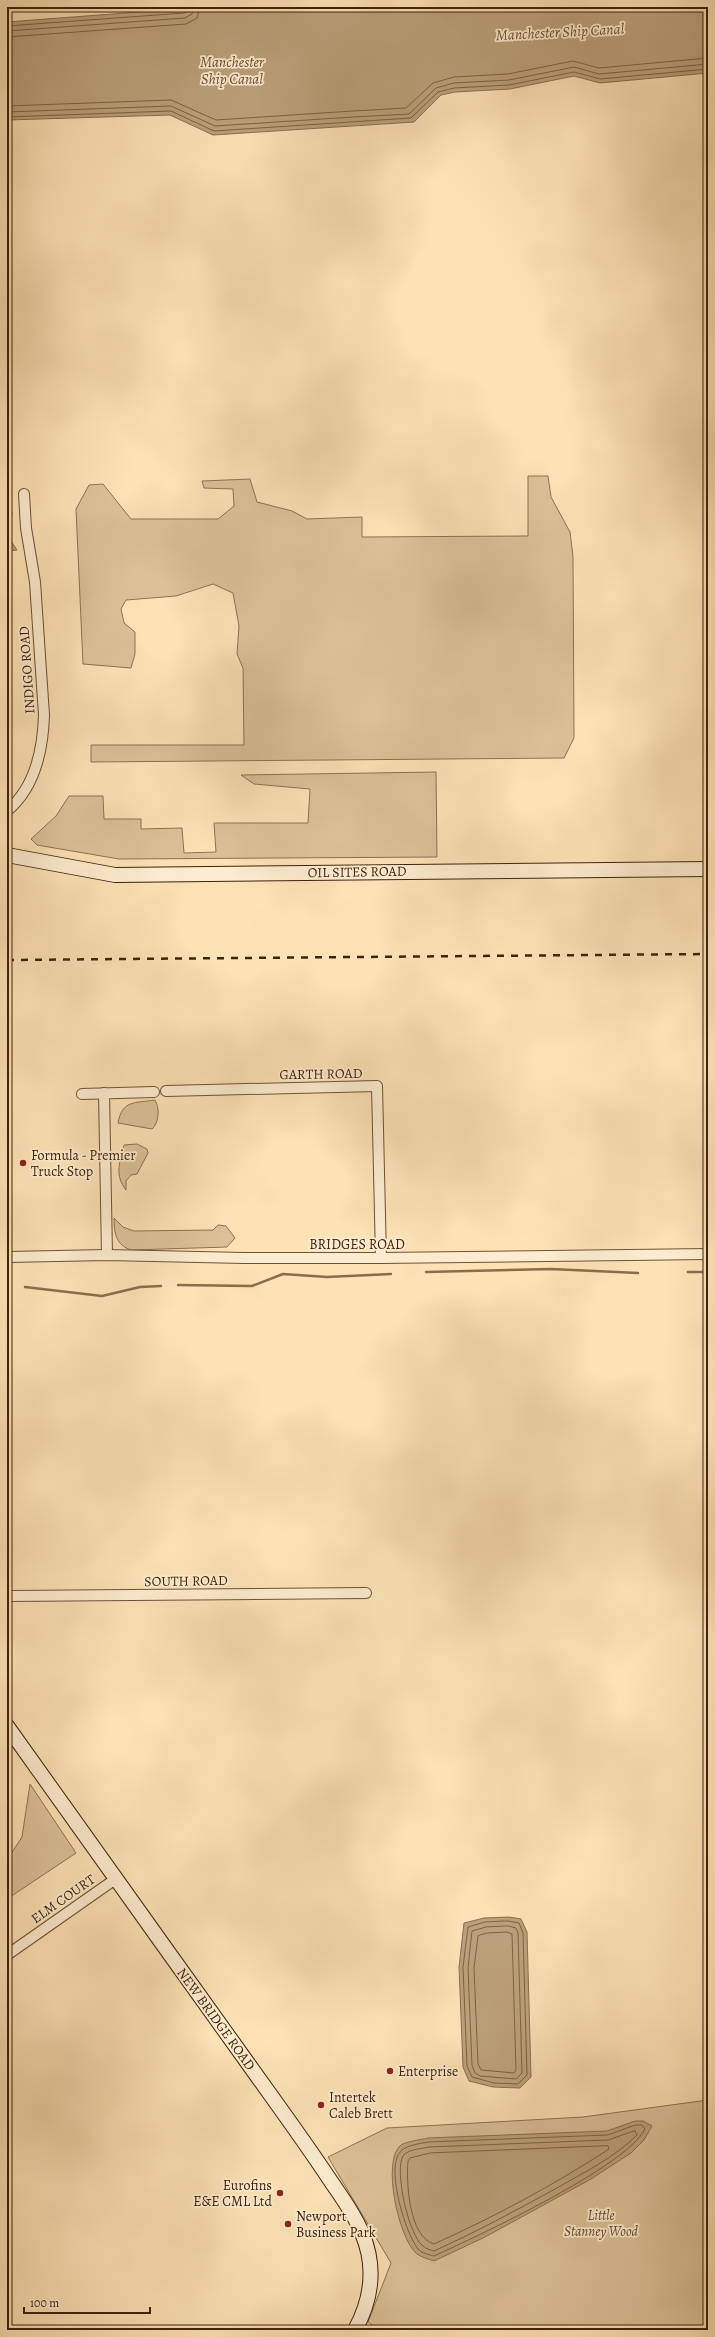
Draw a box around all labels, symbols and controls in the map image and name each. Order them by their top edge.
water label: Manchester Ship Canal [495,19,625,45]
water label: Manchester Ship Canal [200,52,265,89]
street label: INDIGO ROAD [14,625,40,714]
street label: OIL SITES ROAD [307,862,407,882]
street label: GARTH ROAD [279,1064,363,1084]
place label: Formula - Premier Truck Stop [31,1146,136,1181]
marker: Formula - Premier Truck Stop [18,1158,28,1168]
street label: BRIDGES ROAD [309,1235,405,1254]
street label: SOUTH ROAD [144,1571,228,1591]
street label: ELM COURT [27,1870,99,1928]
street label: NEW BRIDGE ROAD [172,1964,260,2074]
place label: Enterprise [398,2062,458,2081]
marker: Enterprise [385,2066,395,2076]
place label: Intertek Caleb Brett [329,2088,393,2123]
marker: Intertek Caleb Brett [316,2100,326,2110]
place label: Eurofins E&E CML Ltd [193,2176,272,2211]
marker: Eurofins E&E CML Ltd [275,2188,285,2198]
park label: Little Stanney Wood [564,2206,639,2241]
place label: Newport Business Park [296,2207,376,2242]
marker: Newport Business Park [283,2219,293,2229]
scale bar [24,2289,150,2315]
text: 100 m [30,2295,59,2311]

